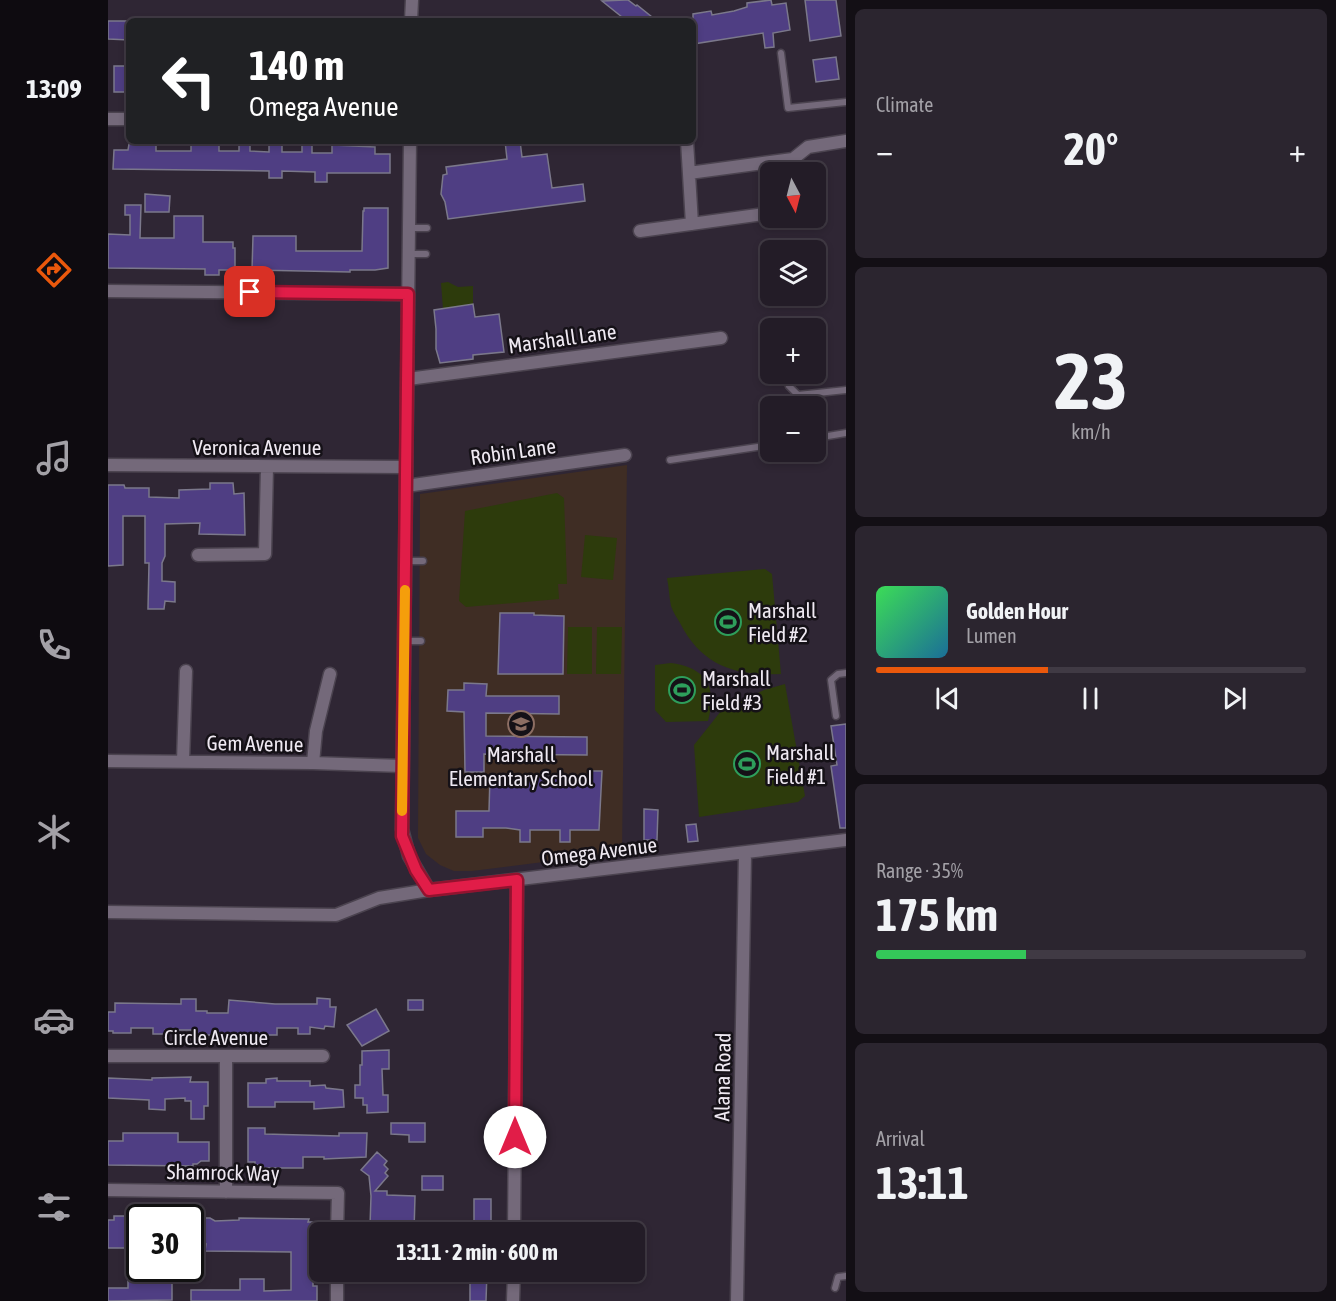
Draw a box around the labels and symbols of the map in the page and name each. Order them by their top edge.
north arrow [760,162,826,228]
pin [224,266,275,317]
street label: Marshall Lane [506,319,618,357]
street label: Robin Lane [469,433,557,469]
street label: Veronica Avenue [193,435,321,459]
place label: Marshall Field #2 [748,598,817,646]
sports icon: Marshall Field #2 [713,607,743,637]
place label: Marshall Field #3 [702,666,771,714]
sports icon: Marshall Field #3 [667,675,697,705]
school or university icon: Marshall Elementary School [506,709,536,739]
street label: Gem Avenue [206,730,304,756]
place label: Marshall Field #1 [766,740,835,788]
place label: Marshall Elementary School [449,742,594,790]
sports icon: Marshall Field #1 [732,749,762,779]
street label: Omega Avenue [540,832,658,870]
street label: Circle Avenue [164,1025,268,1049]
street label: Alana Road [709,1033,735,1121]
position arrow [483,1105,547,1169]
street label: Shamrock Way [166,1159,280,1185]
speed limit sign: 30 [126,1204,204,1282]

